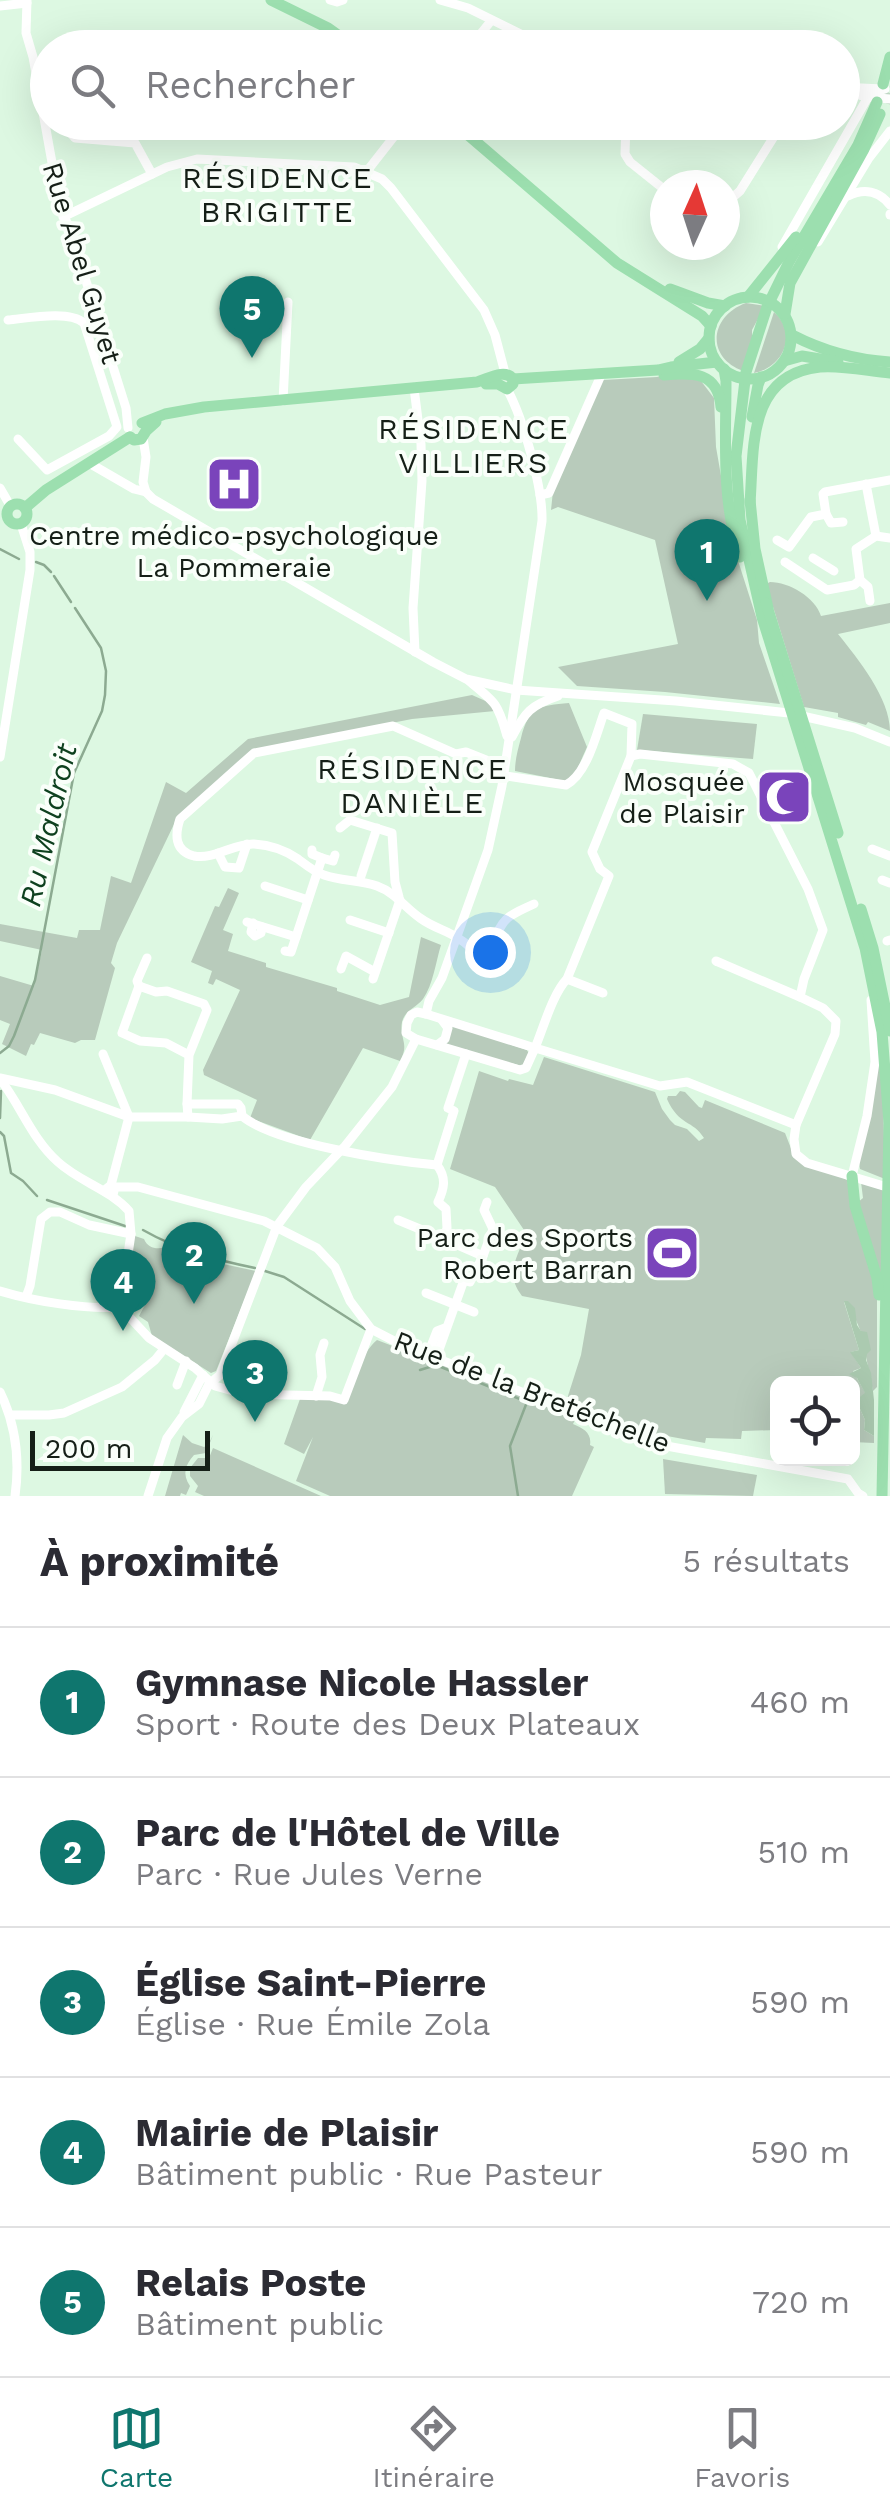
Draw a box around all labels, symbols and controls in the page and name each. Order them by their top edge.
search box [30,30,860,140]
icon: search [65,58,120,113]
text: Rechercher [145,63,355,107]
street label: Rue Abel Guyet [36,158,128,368]
district label: RÉSIDENCE BRIGITTE [182,160,374,229]
north arrow [650,170,740,260]
pin: 5 [220,276,284,358]
district label: RÉSIDENCE VILLIERS [378,411,570,480]
hospital icon: Centre médico-psychologique La Pommeraie [204,454,264,514]
pin: 1 [674,518,740,601]
place label: Centre médico-psychologique La Pommeraie [29,519,439,584]
water label: Ru Maldroit [12,739,84,910]
district label: RÉSIDENCE DANIÈLE [317,751,509,820]
place label: Mosquée de Plaisir [619,765,745,830]
mosque icon: Mosquée de Plaisir [754,767,814,827]
your location [465,927,516,978]
place label: Parc des Sports Robert Barran [417,1221,633,1286]
pin: 2 [162,1222,226,1304]
sports icon: Parc des Sports Robert Barran [642,1223,702,1283]
pin: 4 [90,1248,156,1331]
street label: Rue de la Bretéchelle [389,1324,675,1460]
pin: 3 [222,1340,288,1422]
map controls [770,1376,860,1466]
button: locate [770,1376,860,1466]
scale bar [30,1426,210,1470]
text: 200 m [45,1432,132,1465]
text: À proximité [40,1537,279,1586]
text: 5 résultats [683,1542,850,1580]
text: Gymnase Nicole Hassler [135,1661,588,1705]
text: 1 [66,1683,79,1721]
text: 460 m [750,1683,850,1721]
text: Sport · Route des Deux Plateaux [135,1705,640,1743]
text: Parc de l'Hôtel de Ville [135,1811,560,1855]
text: 2 [63,1833,82,1871]
text: 510 m [758,1833,850,1871]
text: Parc · Rue Jules Verne [135,1855,483,1893]
text: Église Saint-Pierre [135,1961,486,2005]
text: 3 [63,1983,82,2021]
text: 590 m [750,1983,850,2021]
text: Église · Rue Émile Zola [135,2005,490,2043]
text: Mairie de Plaisir [135,2111,438,2155]
text: 4 [62,2133,83,2171]
text: 590 m [750,2133,850,2171]
text: Bâtiment public · Rue Pasteur [135,2155,603,2193]
text: Relais Poste [135,2261,366,2305]
text: 5 [63,2283,82,2321]
text: 720 m [752,2283,850,2321]
text: Bâtiment public [135,2305,384,2343]
tab: Carte [100,2401,173,2494]
tab: Itinéraire [373,2401,495,2494]
tab: Favoris [694,2401,790,2494]

